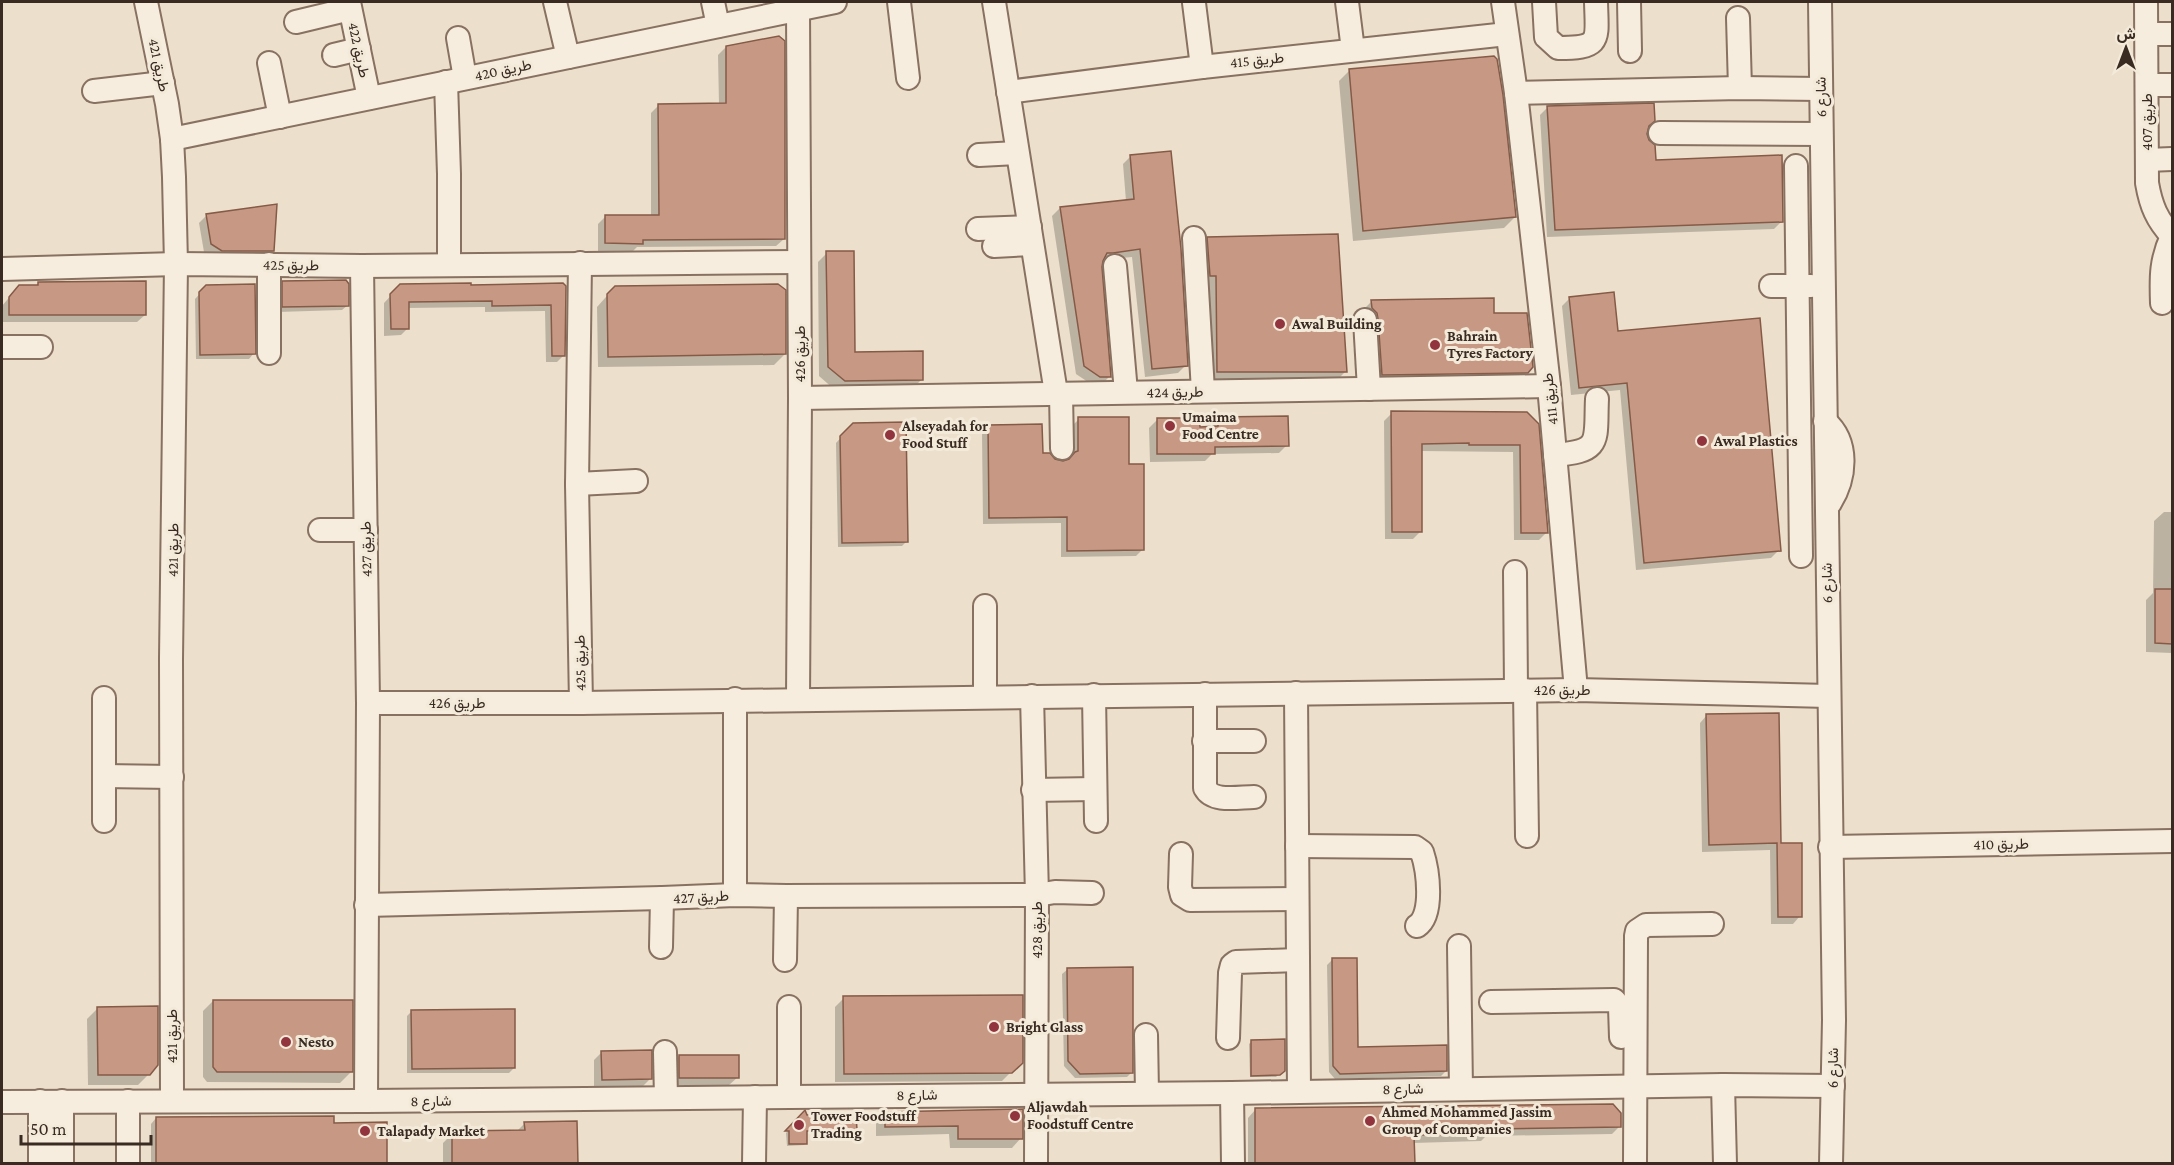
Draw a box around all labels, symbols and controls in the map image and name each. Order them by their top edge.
north arrow [2096,18,2156,78]
street label: طريق 422 [343,21,373,80]
text: ش [2116,25,2136,43]
street label: طريق 421 [144,37,173,94]
street label: طريق 415 [1229,49,1285,73]
street label: طريق 420 [473,56,534,86]
street label: شارع 6 [1813,76,1832,117]
street label: طريق 407 [2139,93,2157,151]
street label: طريق 425 [263,257,320,275]
place label: Awal Building [1291,316,1382,332]
marker: Awal Building [1273,317,1287,331]
street label: طريق 426 [792,325,810,382]
place label: Bahrain Tyres Factory [1447,328,1534,361]
marker: Bahrain Tyres Factory [1428,338,1442,352]
street label: طريق 411 [1539,372,1563,426]
street label: طريق 424 [1146,384,1204,402]
place label: Umaima Food Centre [1182,409,1259,442]
place label: Alseyadah for Food Stuff [901,418,988,451]
marker: Umaima Food Centre [1163,419,1177,433]
marker: Alseyadah for Food Stuff [883,428,897,442]
place label: Awal Plastics [1713,433,1798,449]
marker: Awal Plastics [1695,434,1709,448]
street label: طريق 427 [358,521,376,577]
street label: طريق 421 [165,523,183,577]
street label: شارع 6 [1819,562,1838,603]
street label: طريق 425 [572,634,590,691]
street label: طريق 426 [1534,682,1591,700]
street label: طريق 426 [429,695,486,713]
street label: طريق 410 [1973,836,2029,854]
street label: طريق 427 [673,888,730,908]
street label: طريق 428 [1029,901,1047,959]
street label: طريق 421 [164,1009,182,1063]
place label: Bright Glass [1006,1019,1083,1035]
marker: Bright Glass [987,1020,1001,1034]
place label: Nesto [298,1034,334,1050]
marker: Nesto [279,1035,293,1049]
street label: شارع 6 [1825,1048,1844,1088]
street label: شارع 8 [1382,1081,1424,1100]
street label: شارع 8 [896,1087,938,1106]
street label: شارع 8 [410,1093,452,1112]
place label: Aljawdah Foodstuff Centre [1026,1099,1133,1132]
place label: Ahmed Mohammed Jassim Group of Companies [1381,1104,1552,1137]
scale bar [21,1108,152,1146]
place label: Tower Foodstuff Trading [811,1108,917,1141]
marker: Aljawdah Foodstuff Centre [1008,1109,1022,1123]
marker: Ahmed Mohammed Jassim Group of Companies [1363,1114,1377,1128]
marker: Tower Foodstuff Trading [792,1118,806,1132]
text: 50 m [30,1119,67,1139]
place label: Talapady Market [377,1123,486,1139]
marker: Talapady Market [358,1124,372,1138]

